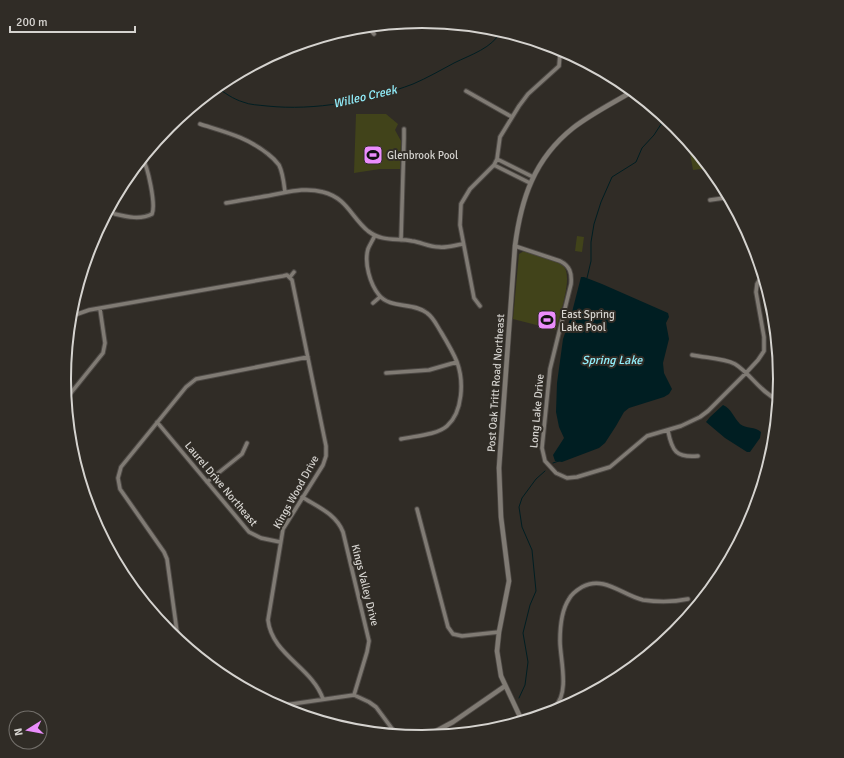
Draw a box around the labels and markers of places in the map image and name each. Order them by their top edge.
sports icon: Glenbrook Pool [362,144,384,166]
place label: Glenbrook Pool [387,149,458,162]
place label: East Spring Lake Pool [561,308,615,334]
sports icon: East Spring Lake Pool [536,309,558,331]

